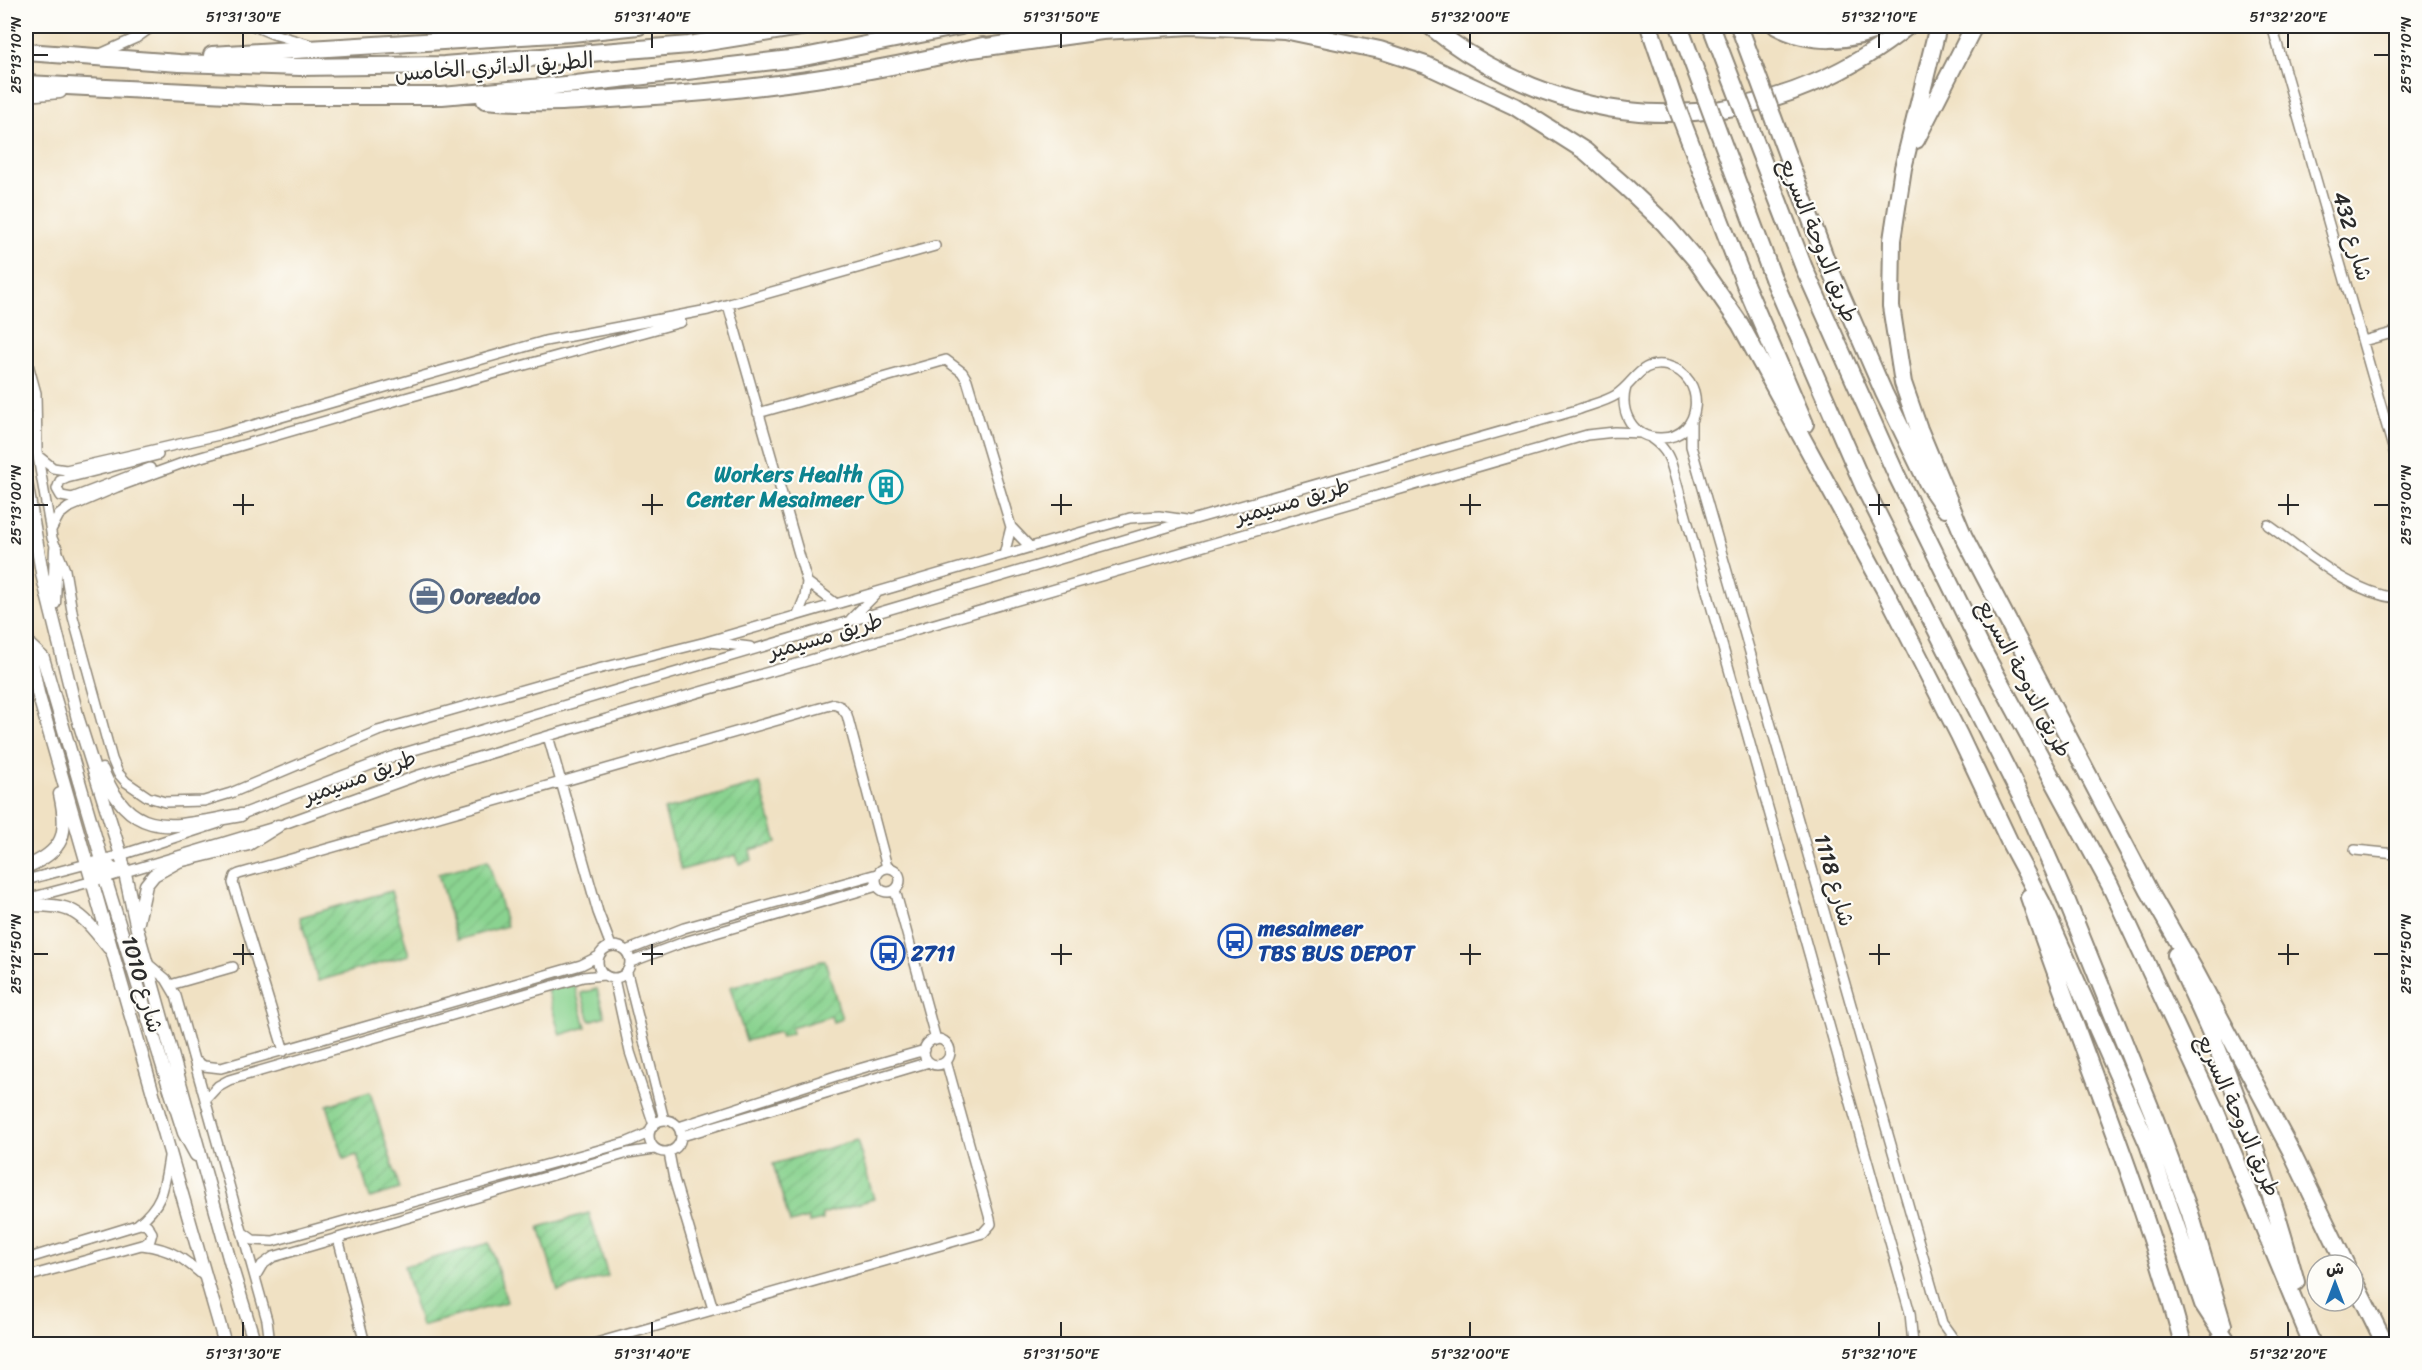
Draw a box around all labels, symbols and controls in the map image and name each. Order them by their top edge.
text: 51°31'30"E [206,4,282,30]
text: 51°31'40"E [614,4,692,30]
text: 51°31'50"E [1023,4,1100,30]
text: 51°32'00"E [1431,4,1511,30]
text: 51°32'10"E [1842,4,1918,30]
text: 51°32'20"E [2249,4,2328,30]
text: 25°13'10"N [3,16,29,94]
text: 25°13'10"N [2393,16,2419,94]
street label: الطريق الدائري الخامس [393,40,595,93]
street label: طريق الدوحة السريع [1768,152,1869,329]
street label: شارع 432 [2321,187,2384,286]
place label: Workers Health Center Mesaimeer [686,455,865,519]
text: 25°13'00"N [3,464,29,545]
text: 25°13'00"N [2393,464,2419,545]
street label: طريق مسيمير [1228,465,1355,536]
building icon: Workers Health Center Mesaimeer [868,469,904,505]
place label: Ooreedoo [450,577,541,616]
office icon: Ooreedoo [409,578,445,614]
street label: طريق الدوحة السريع [1966,592,2083,765]
street label: طريق مسيمير [761,600,888,671]
street label: طريق مسيمير [295,738,422,816]
street label: شارع 1118 [1803,829,1866,931]
place label: mesaimeer TBS BUS DEPOT [1257,909,1417,973]
text: 25°12'50"N [3,913,29,994]
text: 25°12'50"N [2393,913,2419,994]
bus stop icon: mesaimeer TBS BUS DEPOT [1217,923,1253,959]
street label: شارع 1010 [110,931,175,1038]
place label: 2711 [910,934,956,973]
bus stop icon: 2711 [870,935,906,971]
street label: طريق الدوحة السريع [2185,1027,2292,1203]
north arrow [2305,1253,2365,1313]
text: ش [2326,1254,2344,1283]
text: 51°31'30"E [206,1341,282,1367]
text: 51°31'40"E [614,1341,692,1367]
text: 51°31'50"E [1023,1341,1100,1367]
text: 51°32'00"E [1431,1341,1511,1367]
text: 51°32'10"E [1842,1341,1918,1367]
text: 51°32'20"E [2249,1341,2328,1367]

